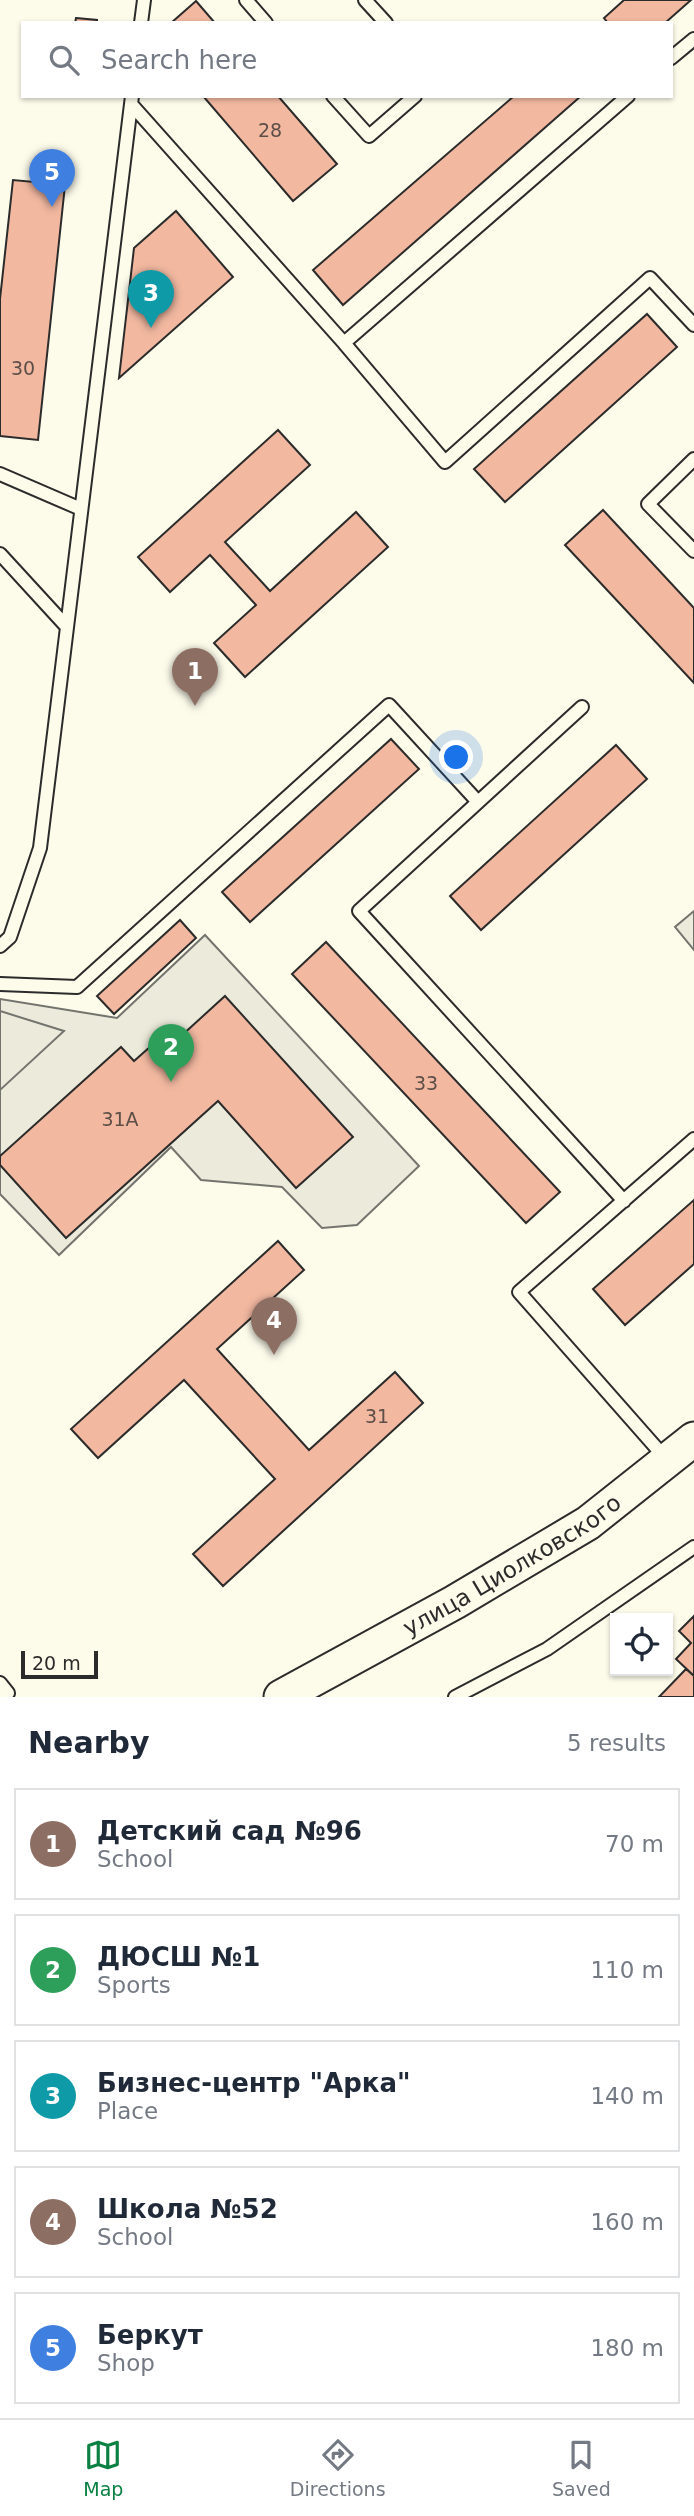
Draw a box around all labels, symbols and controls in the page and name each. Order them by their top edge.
search box [21,21,673,98]
icon: search [45,41,83,79]
text: Search here [101,45,257,75]
house number: 28 [258,119,282,141]
pin: 5 [29,149,75,207]
pin: 3 [128,270,174,328]
house number: 30 [11,357,35,379]
pin: 1 [172,648,218,706]
your location [439,740,473,774]
pin: 2 [148,1024,194,1082]
house number: 33 [414,1072,438,1094]
house number: 31А [101,1108,139,1130]
pin: 4 [251,1297,297,1355]
house number: 31 [365,1405,389,1427]
street label: улица Циолковского [398,1489,626,1641]
map controls [610,1613,673,1676]
button: locate [610,1613,673,1676]
scale bar [21,1648,98,1680]
text: 20 m [32,1652,81,1674]
text: Nearby [28,1725,150,1760]
text: 5 results [567,1730,666,1756]
text: Детский сад №96 [97,1816,362,1846]
text: 1 [45,1831,61,1857]
text: 70 m [605,1831,664,1857]
text: School [97,1846,173,1872]
text: ДЮСШ №1 [97,1942,260,1972]
text: 2 [45,1957,61,1983]
text: 110 m [590,1957,664,1983]
text: Sports [97,1972,171,1998]
text: Бизнес-центр "Арка" [97,2068,411,2098]
text: 3 [45,2083,61,2109]
text: 140 m [590,2083,664,2109]
text: Place [97,2098,158,2124]
text: Школа №52 [97,2194,278,2224]
text: 4 [45,2209,61,2235]
text: 160 m [590,2209,664,2235]
text: School [97,2224,173,2250]
text: Беркут [97,2320,203,2350]
text: 5 [45,2335,61,2361]
text: 180 m [590,2335,664,2361]
text: Shop [97,2350,155,2376]
tab: Map [83,2436,123,2500]
tab: Directions [290,2436,386,2500]
tab: Saved [552,2436,611,2500]

